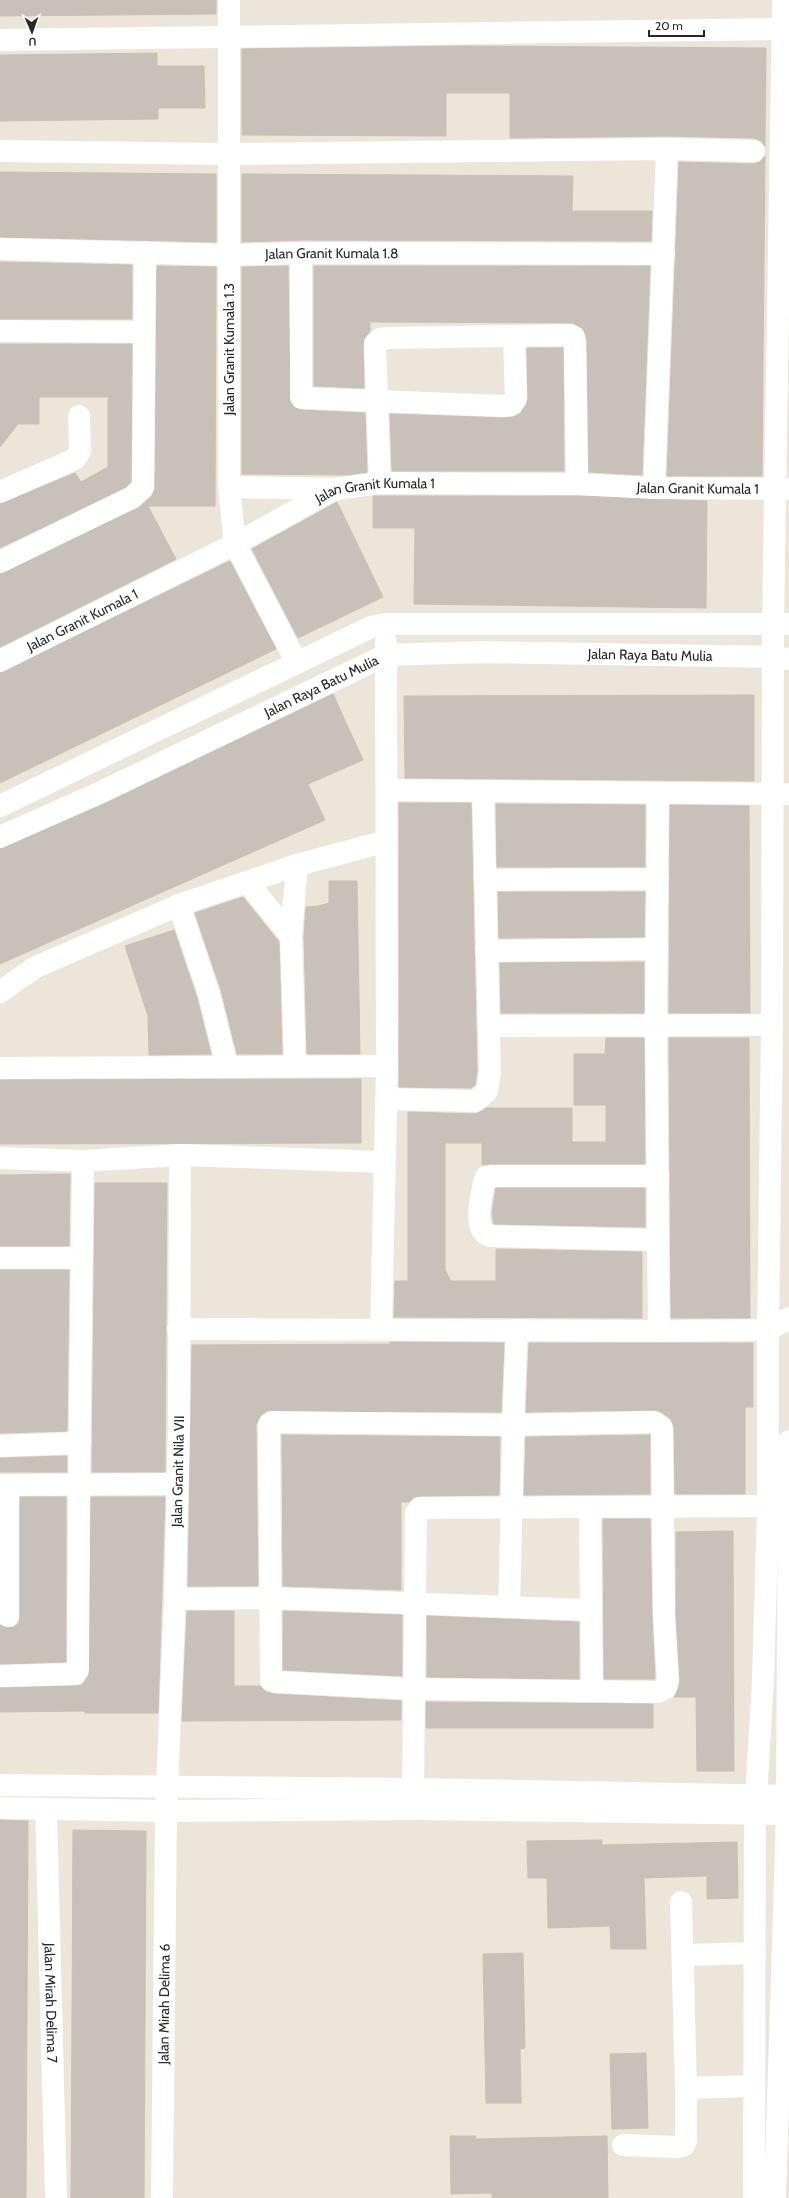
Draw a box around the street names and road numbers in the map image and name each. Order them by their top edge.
street label: Jalan Granit Kumala 1.8 [264,244,399,263]
street label: Jalan Granit Kumala 1.3 [220,283,238,416]
street label: Jalan Granit Kumala 1 [311,474,435,508]
street label: Jalan Granit Kumala 1 [635,478,759,498]
street label: Jalan Granit Kumala 1 [23,585,141,656]
street label: Jalan Raya Batu Mulia [587,645,713,665]
street label: Jalan Raya Batu Mulia [260,651,382,722]
street label: Jalan Granit Nila VII [168,1415,188,1528]
street label: Jalan Mirah Delima 7 [40,1942,62,2063]
street label: Jalan Mirah Delima 6 [154,1943,174,2066]

